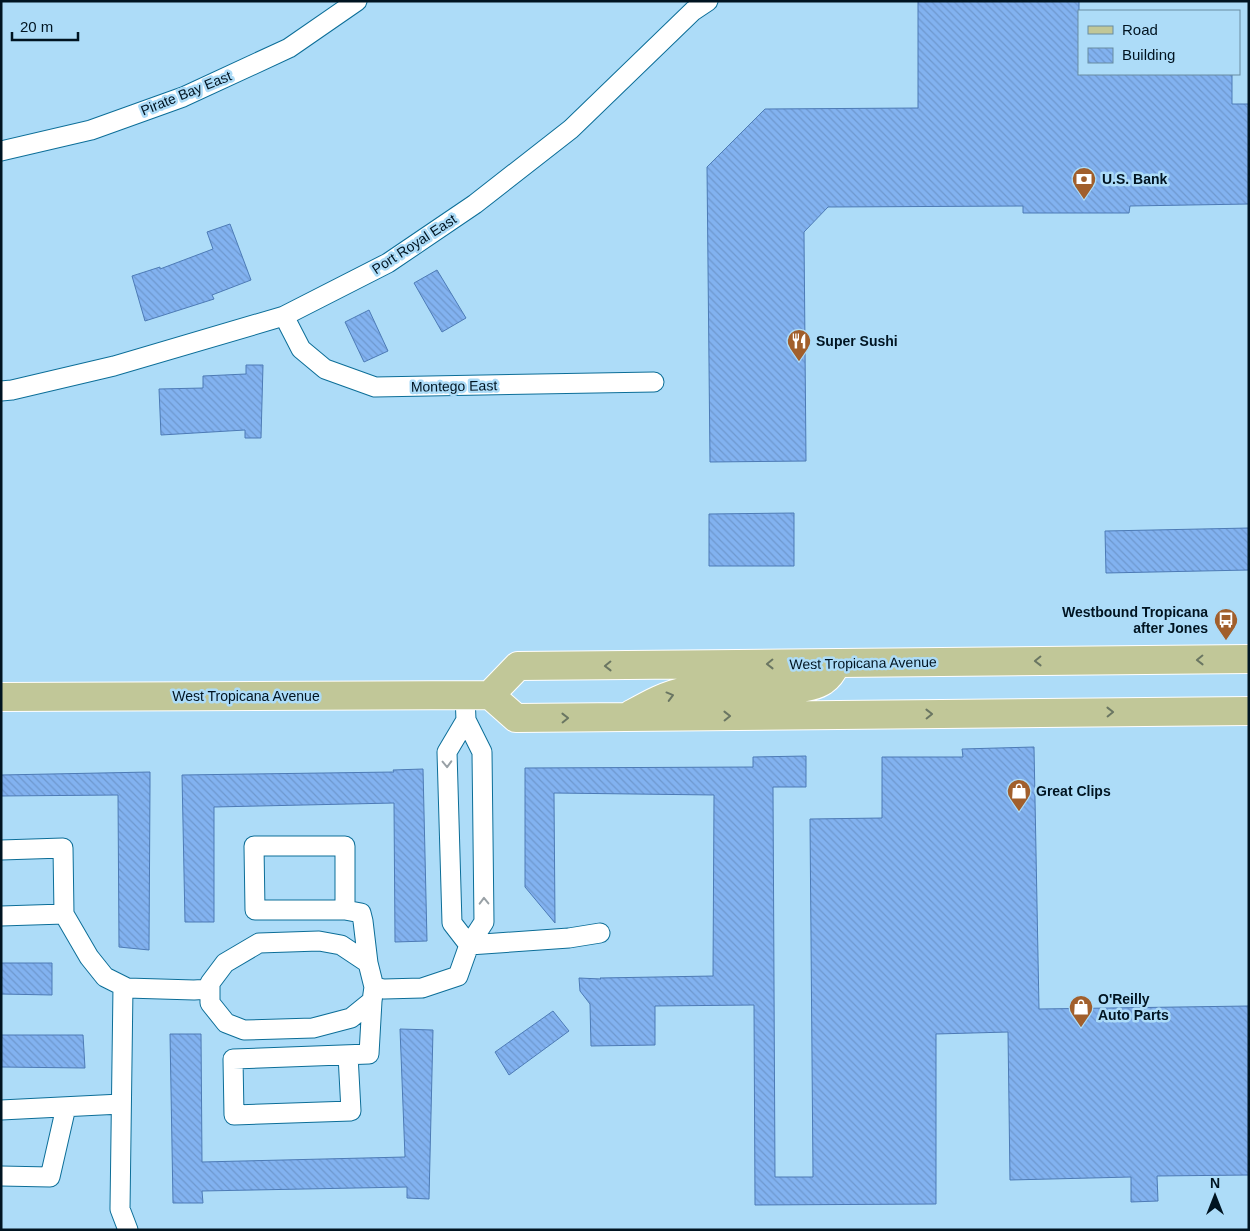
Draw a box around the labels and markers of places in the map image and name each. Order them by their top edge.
bank icon: U.S. Bank [1071,166,1097,200]
place label: U.S. Bank [1102,171,1168,187]
restaurant icon: Super Sushi [786,328,812,362]
place label: Super Sushi [816,333,898,349]
place label: Westbound Tropicana after Jones [1062,604,1208,636]
bus stop icon: Westbound Tropicana after Jones [1213,607,1239,641]
shop icon: Great Clips [1006,778,1032,812]
place label: Great Clips [1036,783,1111,799]
place label: O'Reilly Auto Parts [1098,991,1169,1023]
shop icon: O'Reilly Auto Parts [1068,994,1094,1028]

